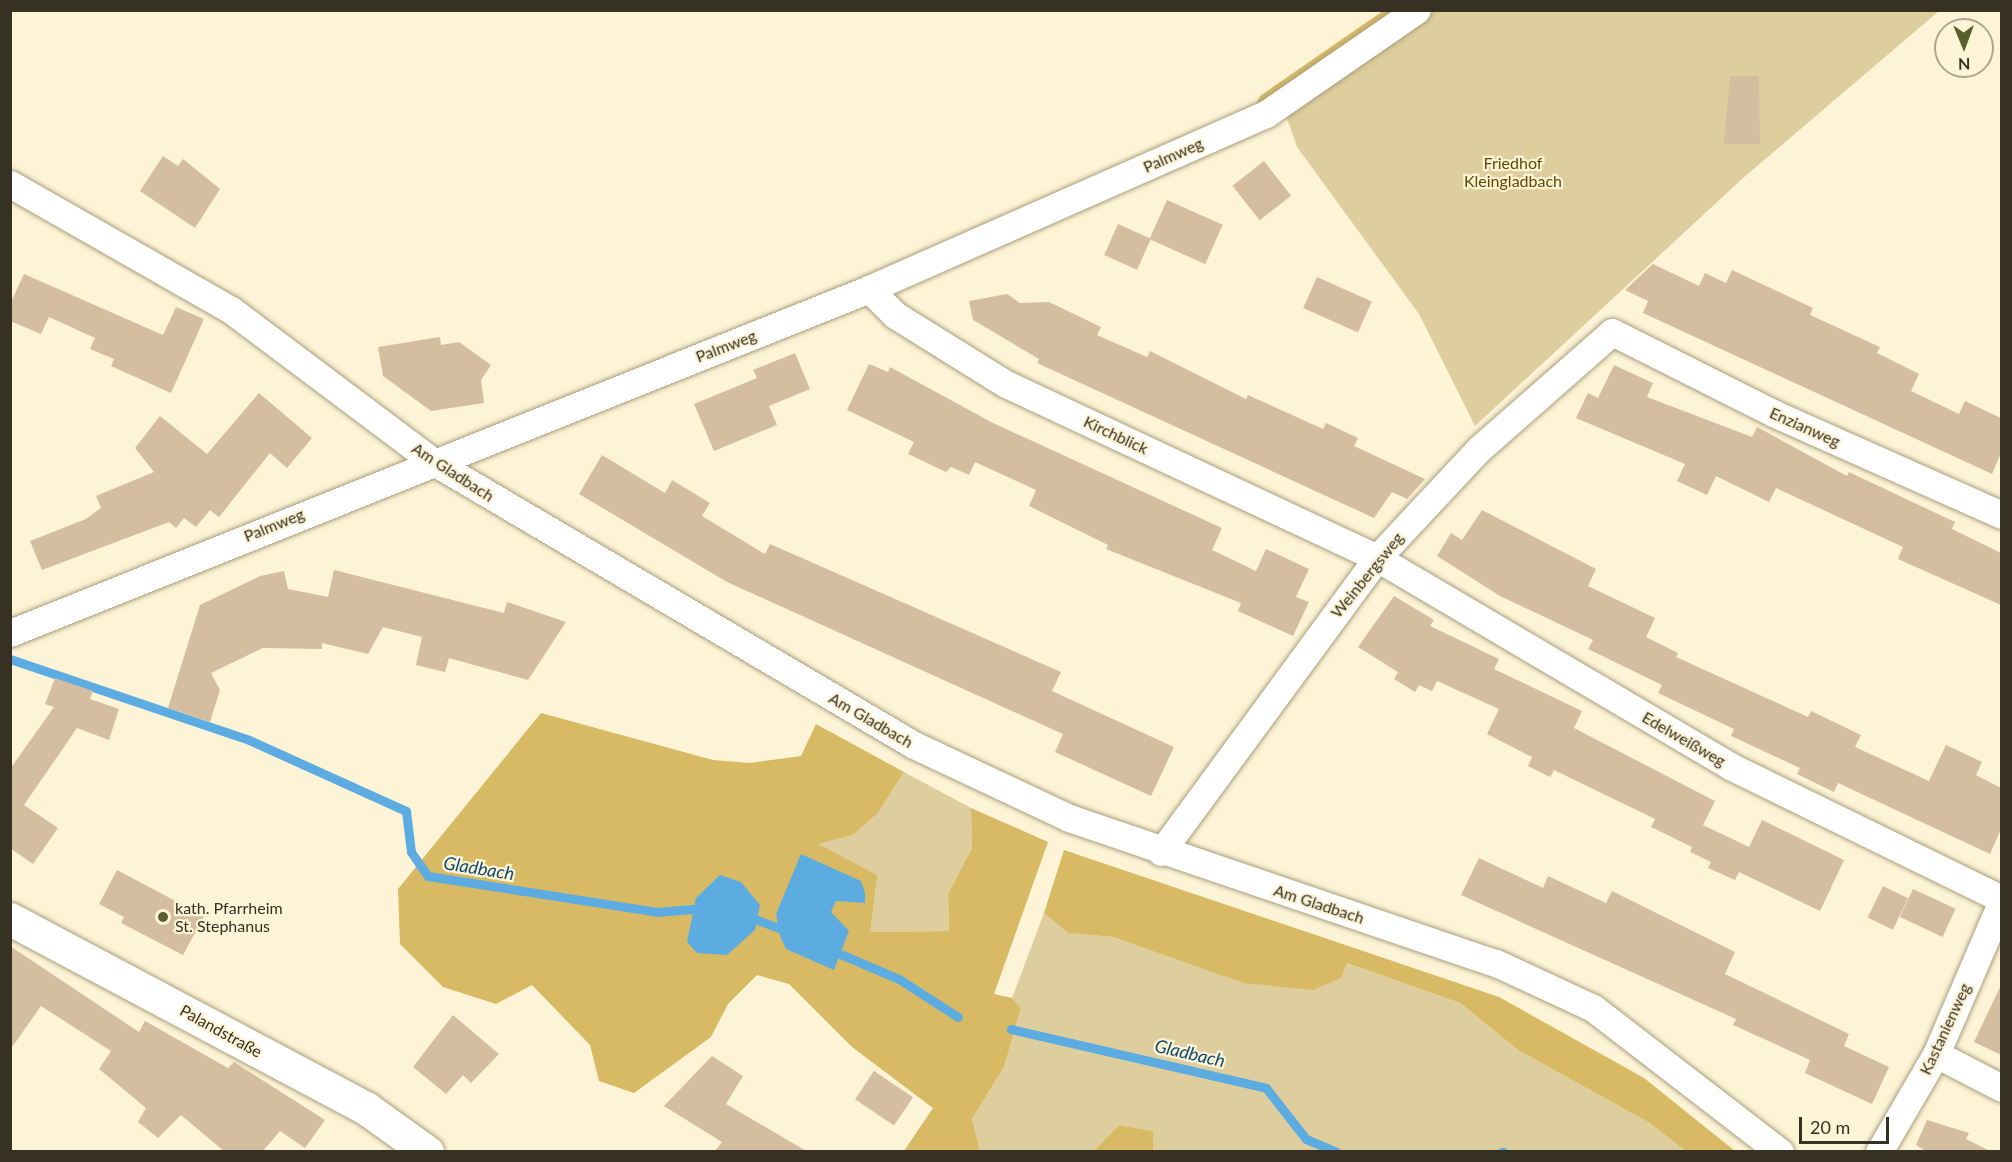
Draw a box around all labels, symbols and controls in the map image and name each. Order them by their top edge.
north arrow [1934,18,1994,78]
text: N [1958,55,1971,74]
street label: Palmweg [1140,133,1206,177]
park label: Friedhof Kleingladbach [1464,153,1562,191]
street label: Palmweg [693,326,759,366]
street label: Enzianweg [1767,403,1843,451]
street label: Kirchblick [1081,412,1151,458]
street label: Am Gladbach [408,438,498,506]
street label: Palmweg [241,504,307,546]
street label: Weinbergsweg [1327,528,1407,622]
street label: Am Gladbach [826,688,916,752]
street label: Edelweißweg [1639,707,1729,771]
water label: Gladbach [442,852,516,884]
street label: Am Gladbach [1271,880,1367,928]
place label: kath. Pfarrheim St. Stephanus [175,898,283,936]
marker: kath. Pfarrheim St. Stephanus [156,910,170,924]
street label: Kastanienweg [1915,980,1975,1078]
street label: Palandstraße [177,1001,265,1061]
water label: Gladbach [1153,1034,1227,1072]
scale bar [1802,1105,1892,1143]
text: 20 m [1810,1116,1850,1138]

